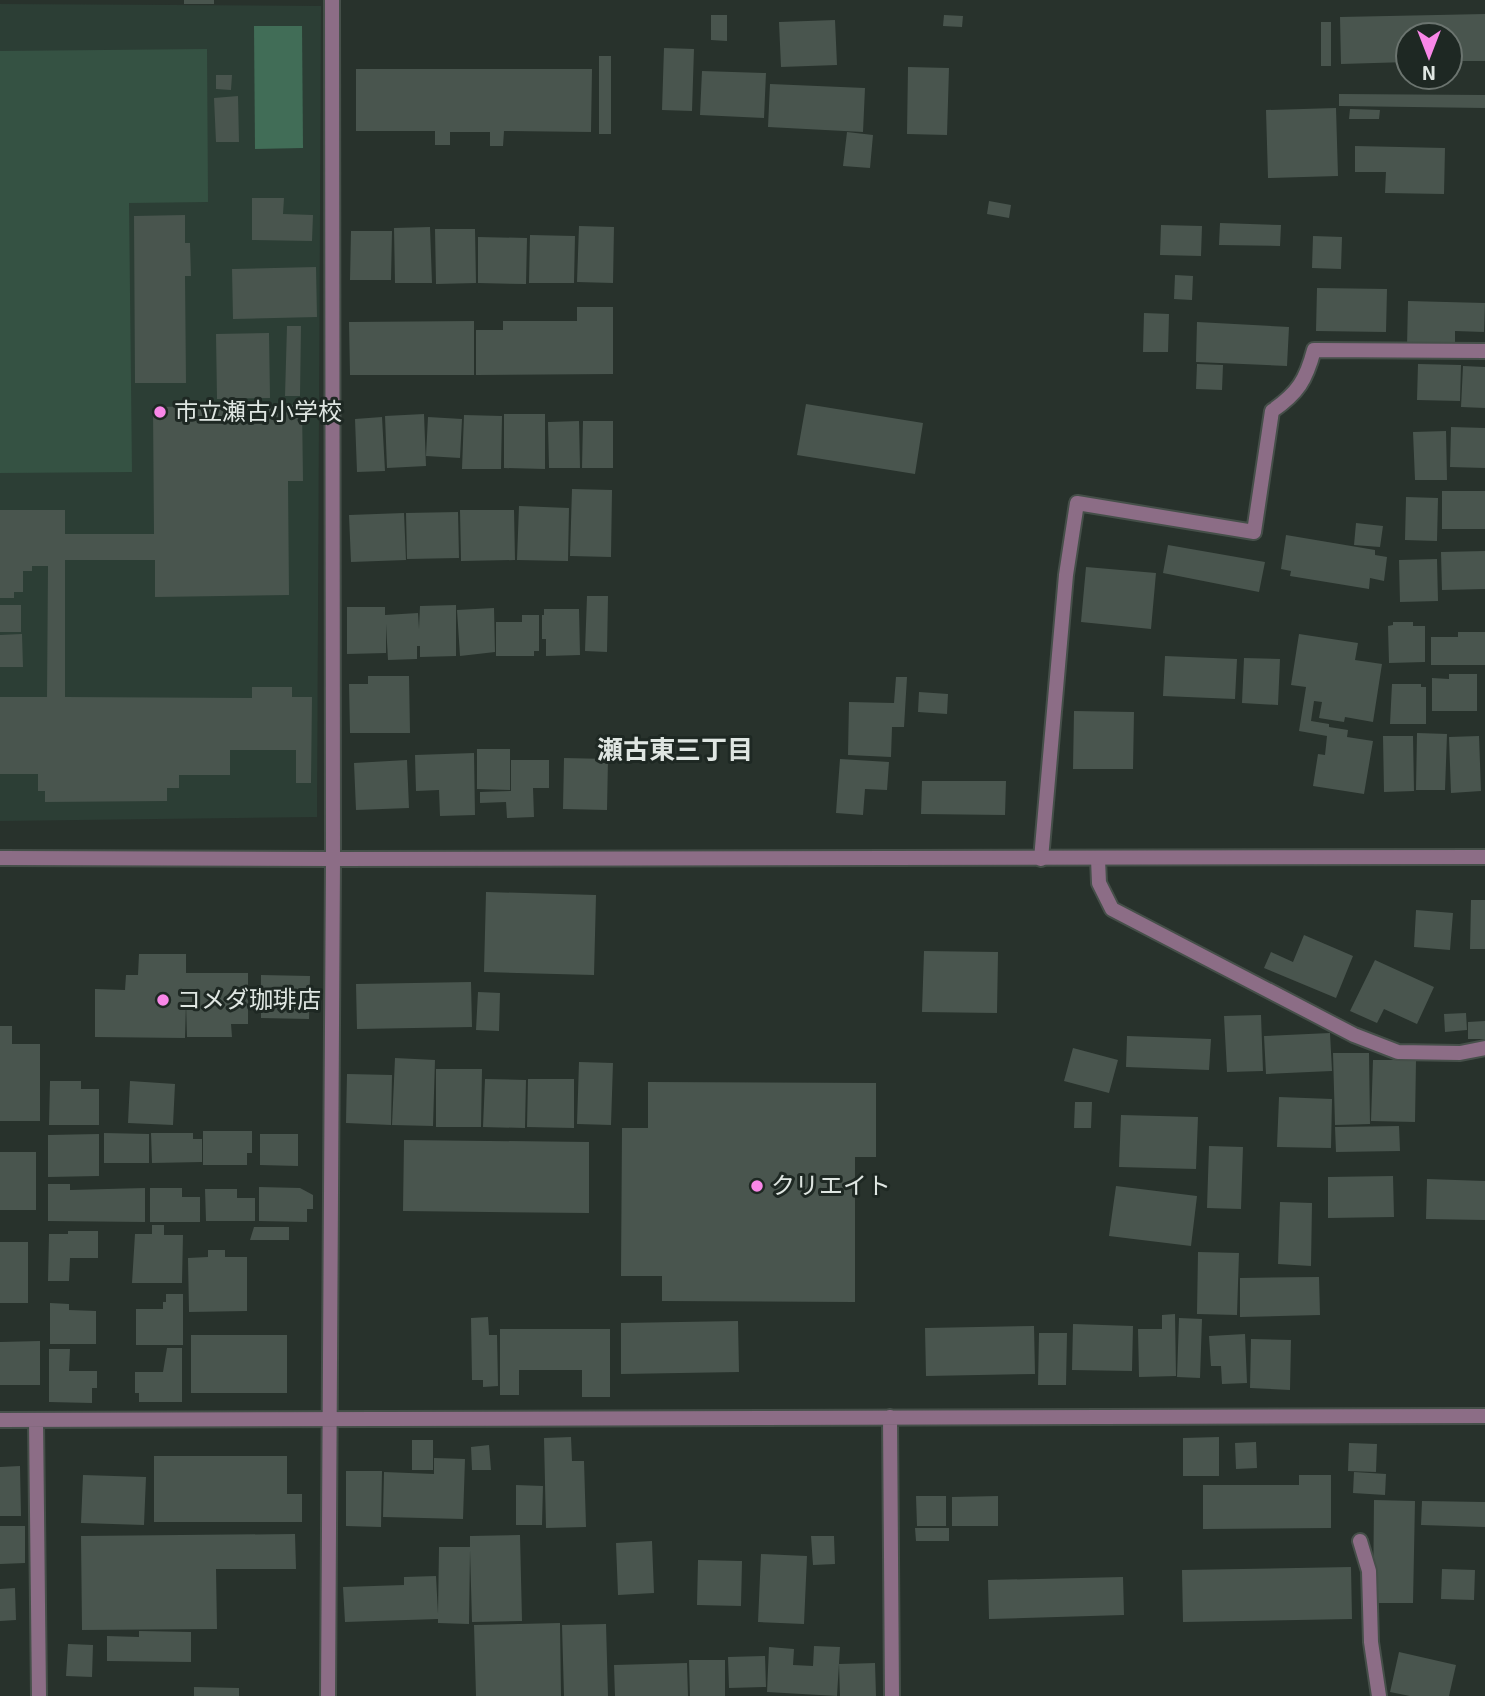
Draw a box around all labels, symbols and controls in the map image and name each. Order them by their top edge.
north arrow [1394,21,1464,91]
text: N [1422,62,1436,85]
place label: 市立瀬古小学校 [174,396,342,425]
marker: 市立瀬古小学校 [152,404,168,420]
district label: 瀬古東三丁目 [597,733,753,764]
place label: コメダ珈琲店 [177,984,321,1013]
marker: コメダ珈琲店 [155,992,171,1008]
place label: クリエイト [771,1170,891,1199]
marker: クリエイト [749,1178,765,1194]

